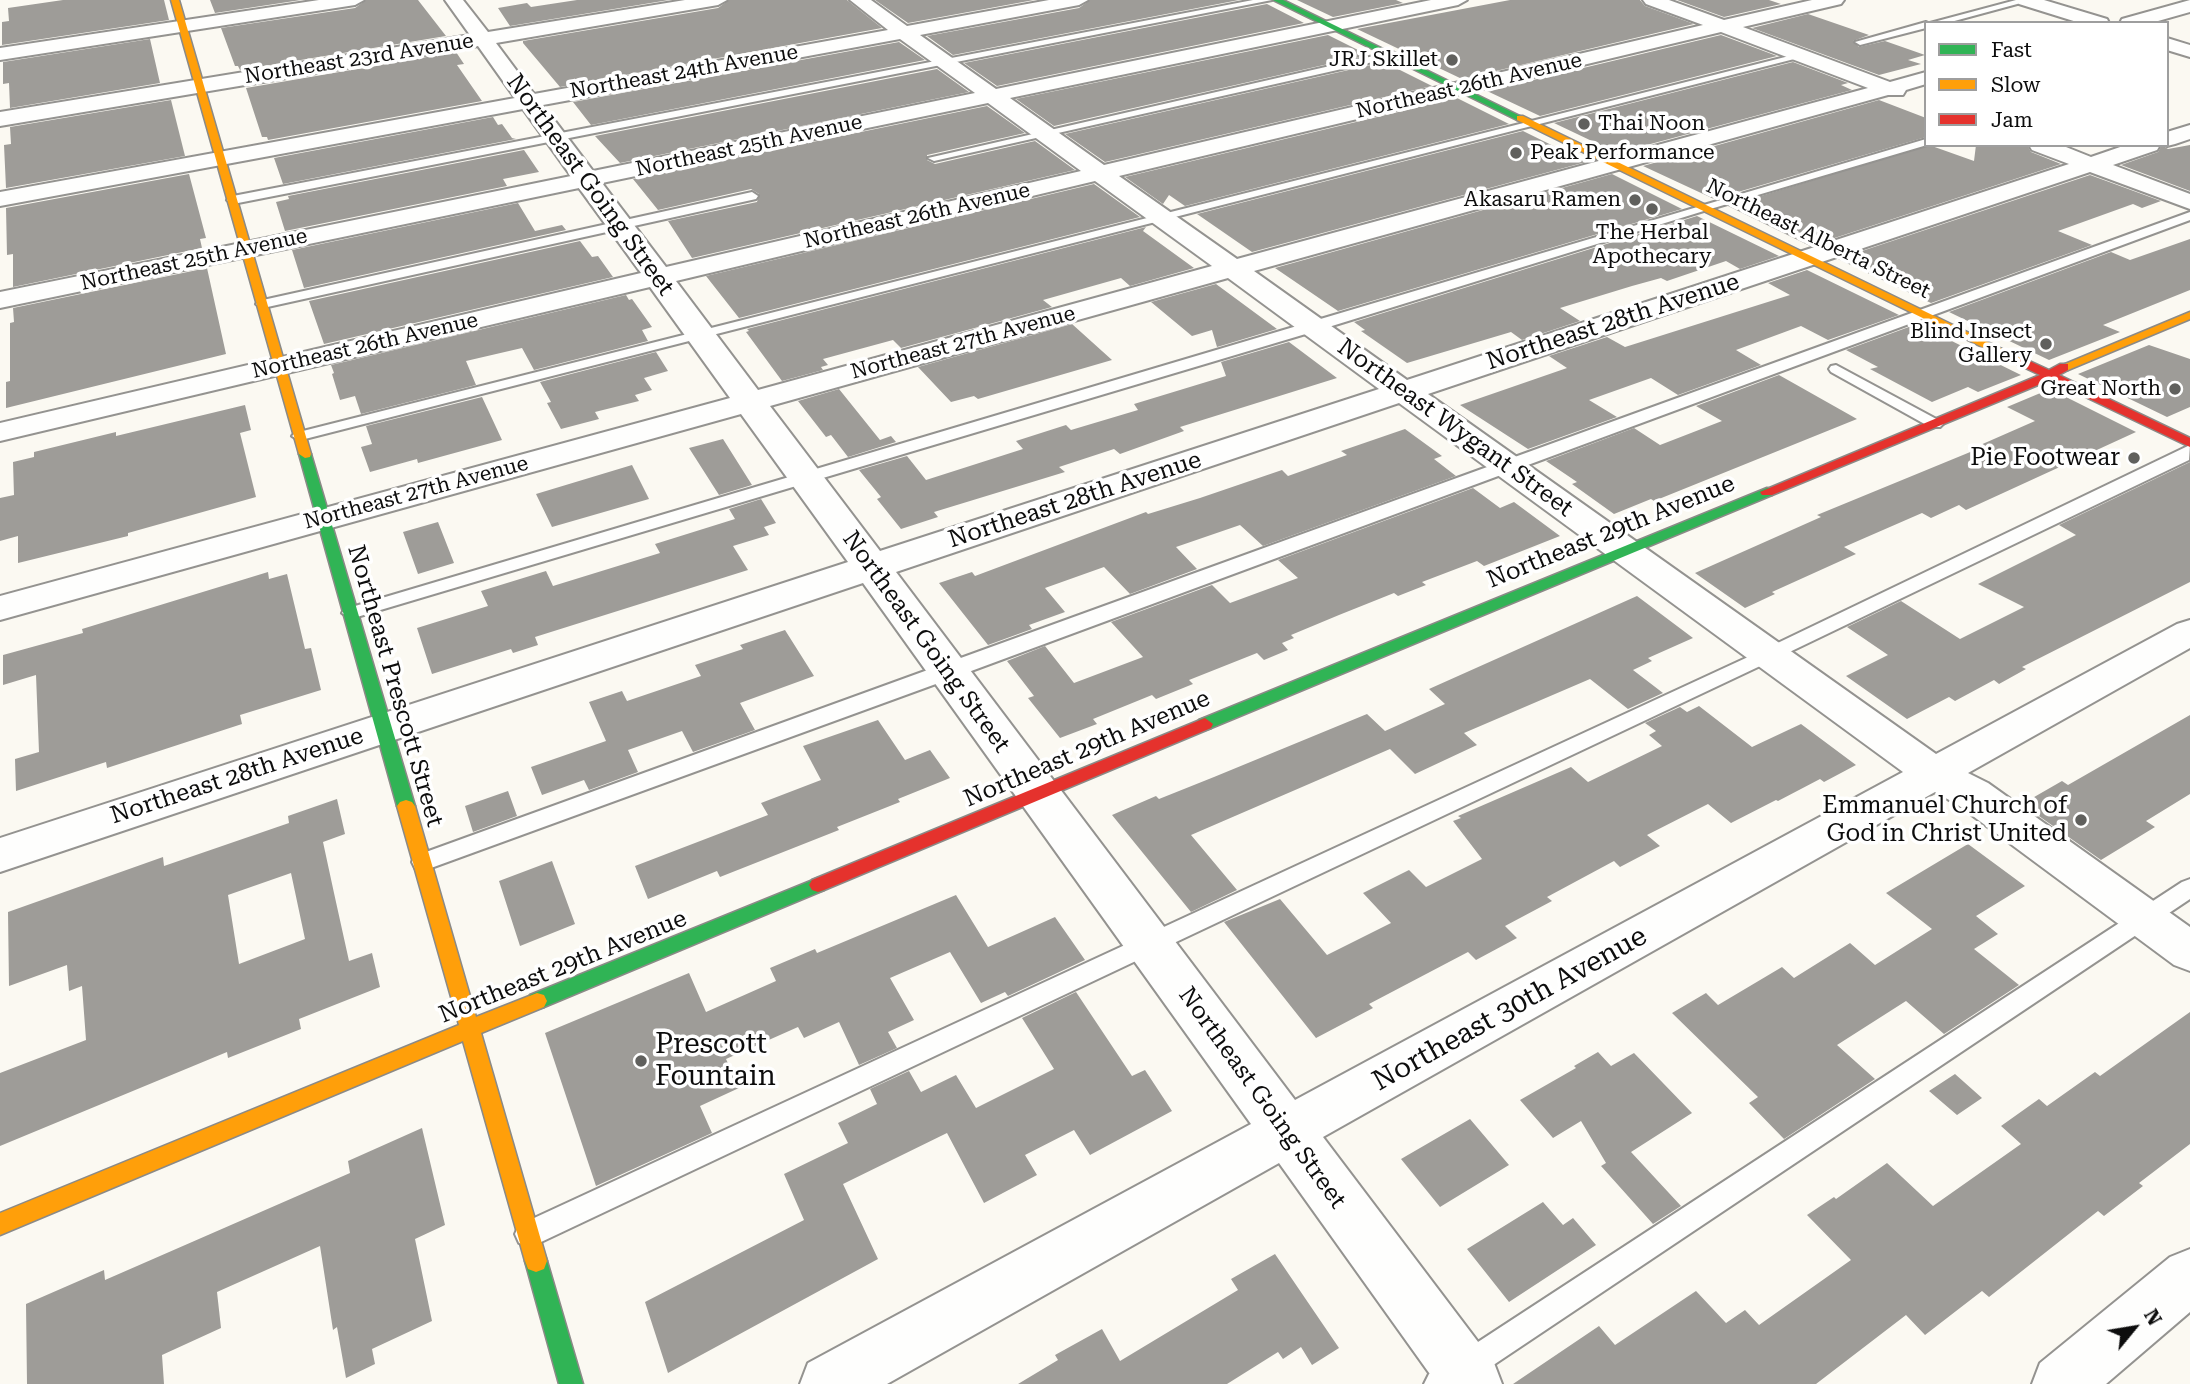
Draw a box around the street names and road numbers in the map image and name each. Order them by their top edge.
street label: Northeast 23rd Avenue [243,28,475,90]
street label: Northeast 24th Avenue [568,40,800,104]
street label: Northeast 26th Avenue [1353,48,1585,124]
street label: Northeast Going Street [500,69,680,301]
street label: Northeast 25th Avenue [633,110,865,182]
street label: Northeast Alberta Street [1702,174,1934,304]
street label: Northeast 26th Avenue [801,178,1033,254]
street label: Northeast 25th Avenue [78,224,310,296]
street label: Northeast 28th Avenue [1483,267,1743,377]
street label: Northeast 27th Avenue [848,301,1078,385]
street label: Northeast 26th Avenue [249,308,481,384]
street label: Northeast Wygant Street [1332,333,1578,523]
street label: Northeast 28th Avenue [945,445,1205,555]
street label: Northeast 27th Avenue [301,451,531,535]
street label: Northeast 29th Avenue [1483,469,1739,595]
street label: Northeast Going Street [836,526,1016,758]
street label: Northeast Prescott Street [341,542,449,830]
street label: Northeast 29th Avenue [960,684,1214,814]
street label: Northeast 28th Avenue [107,721,367,831]
street label: Northeast 29th Avenue [435,904,691,1030]
street label: Northeast 30th Avenue [1367,920,1653,1098]
street label: Northeast Going Street [1172,982,1352,1214]

